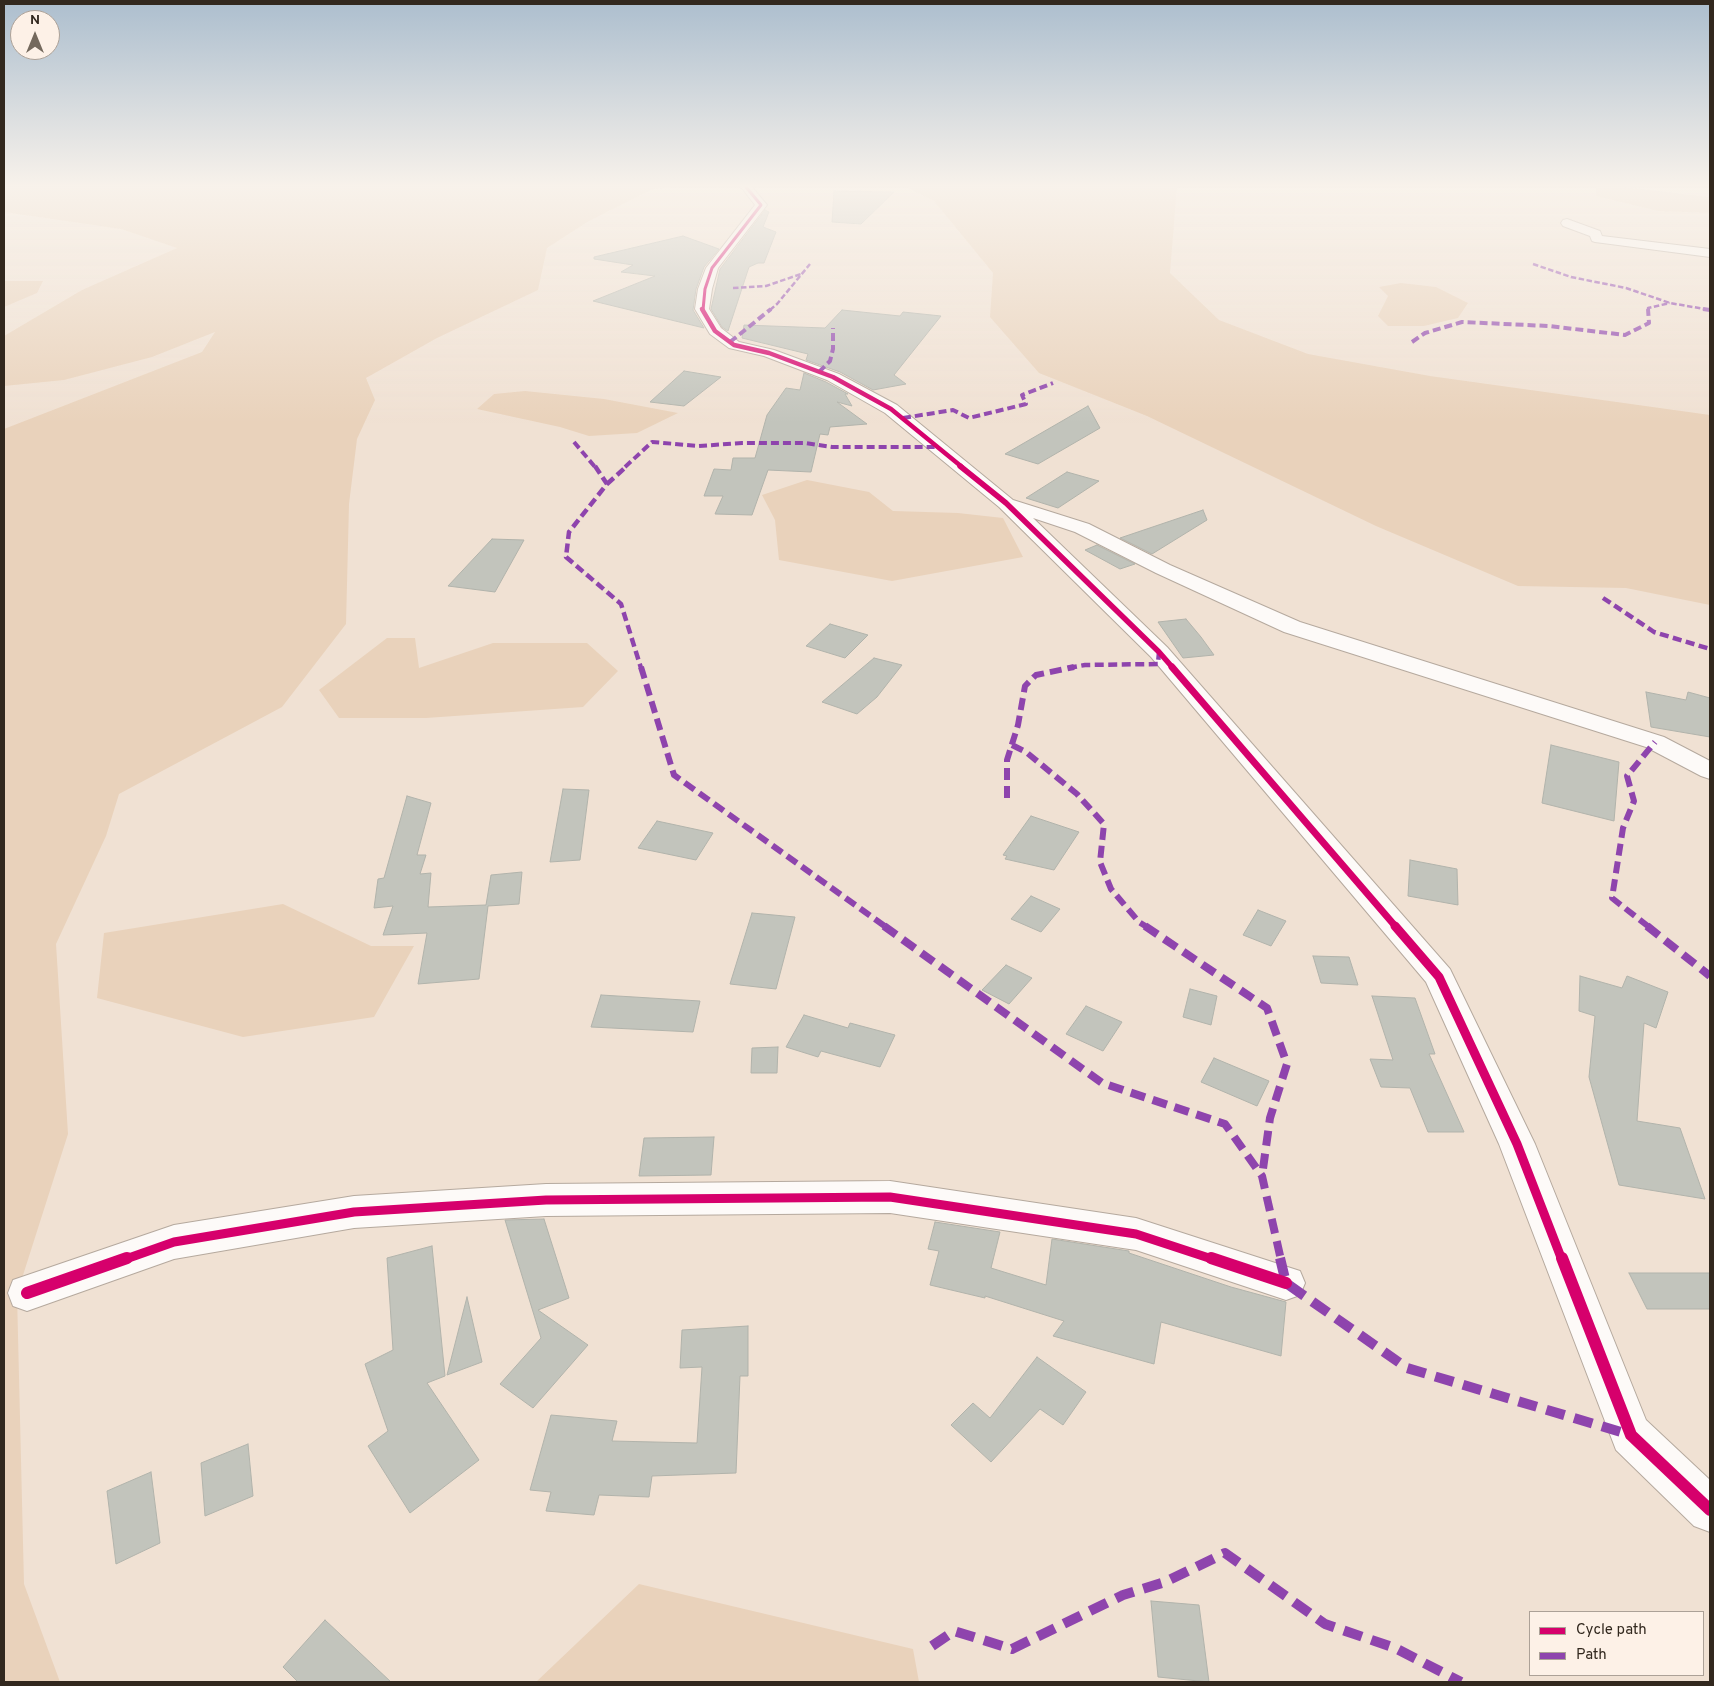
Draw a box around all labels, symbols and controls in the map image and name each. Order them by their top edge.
north arrow [10,10,60,60]
text: N [30,12,40,29]
legend [1529,1611,1704,1676]
text: Cycle path [1576,1621,1647,1640]
text: Path [1576,1646,1607,1665]

